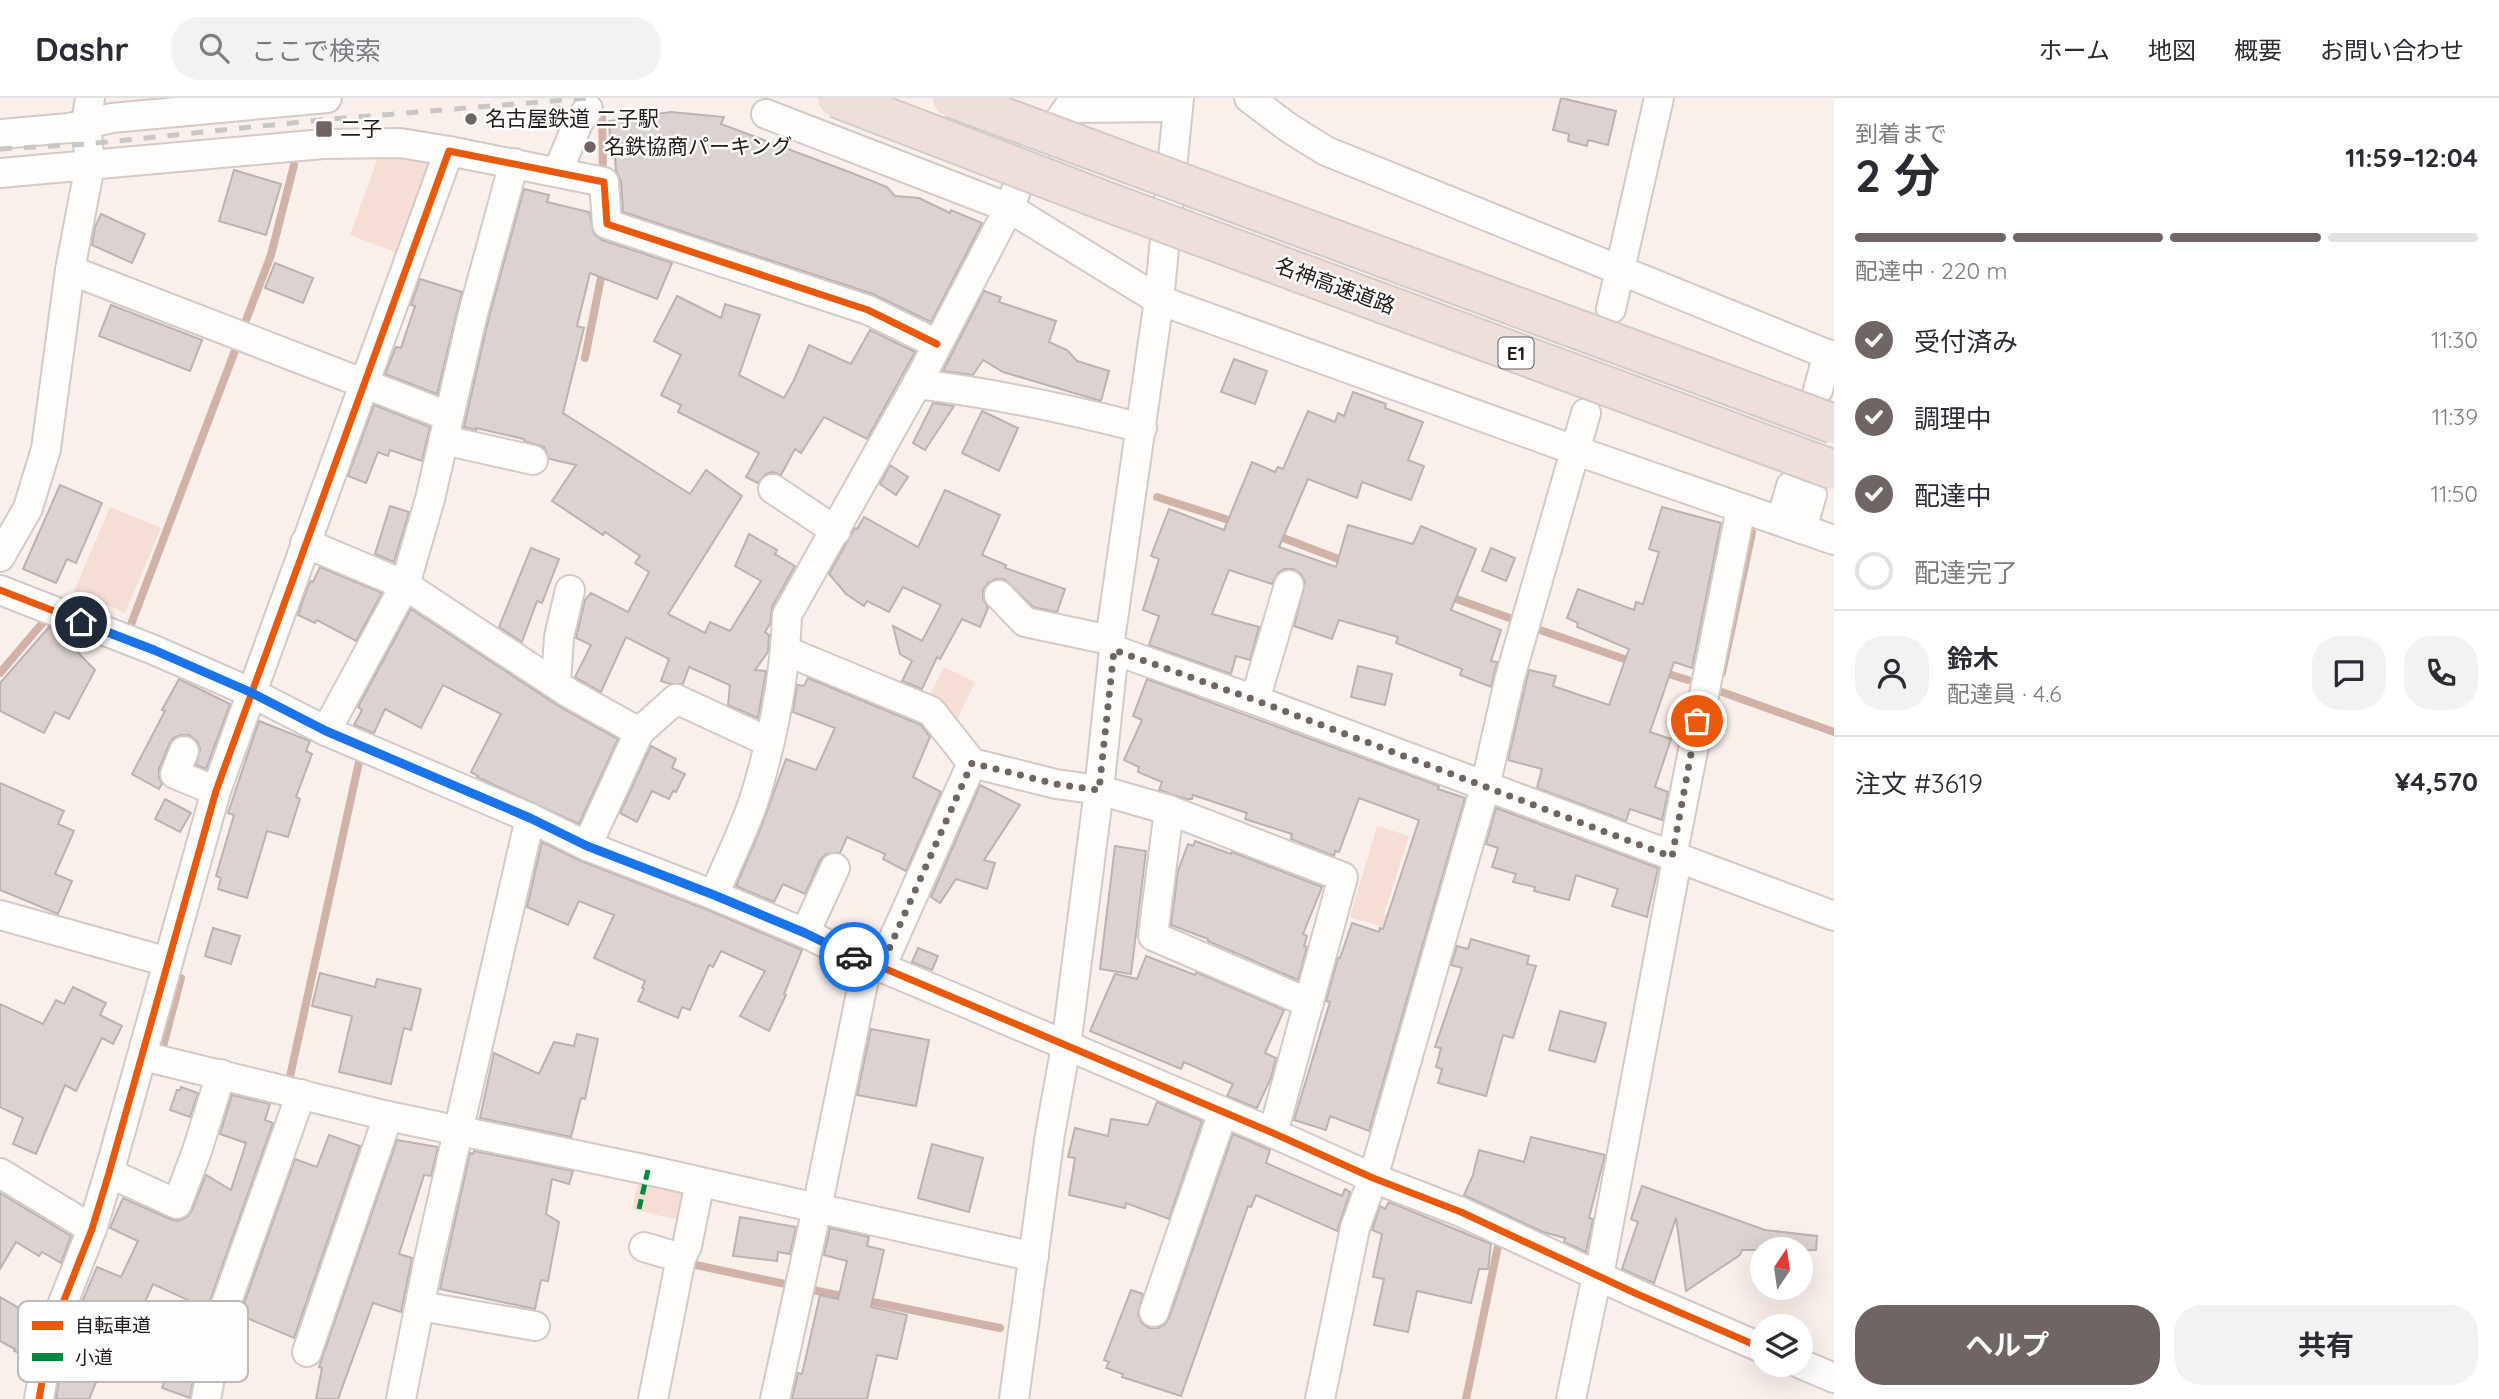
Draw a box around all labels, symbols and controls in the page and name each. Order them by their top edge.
search box [171,17,661,80]
text: Dashr [35,28,129,69]
icon: search [195,29,233,67]
text: ここで検索 [251,34,381,67]
text: ホーム [2039,35,2110,65]
text: 地図 [2148,35,2196,65]
text: 概要 [2234,35,2282,65]
text: お問い合わせ [2320,35,2464,65]
place label: 名古屋鉄道 二子駅 [485,105,659,131]
marker: 名古屋鉄道 二子駅 [463,111,479,127]
place label: 二子 [340,115,382,141]
marker: 二子 [314,119,334,139]
text: 到着まで [1855,119,1947,148]
place label: 名鉄協商パーキング [604,133,792,159]
marker: 名鉄協商パーキング [582,139,598,155]
text: 11:59–12:04 [2345,141,2478,174]
text: 2 分 [1855,146,1940,204]
street label: 名神高速道路 [1272,251,1399,319]
text: 配達中 · 220 m [1855,256,2007,285]
icon: check [1855,321,1893,359]
text: 受付済み [1914,325,2018,358]
text: 11:30 [2431,325,2478,354]
road number: E1 [1498,338,1534,368]
icon: check [1855,398,1893,436]
text: 調理中 [1914,402,1992,435]
text: 11:39 [2432,402,2478,431]
icon: check [1855,475,1893,513]
text: 配達中 [1914,479,1992,512]
text: 11:50 [2430,479,2478,508]
text: 配達完了 [1914,556,2018,589]
pin [51,592,111,652]
icon: home [62,603,100,641]
button: person [1855,636,1929,710]
button: chat [2312,636,2386,710]
button: phone [2404,636,2478,710]
text: 鈴木 [1947,642,1999,675]
text: 配達員 · 4.6 [1947,679,2062,708]
pin [1667,691,1727,751]
icon: bag [1678,702,1716,740]
text: ¥4,570 [2395,765,2478,798]
text: 注文 #3619 [1855,767,1983,800]
courier [819,922,889,992]
icon: car [835,938,873,976]
north arrow [1750,1237,1813,1300]
map controls [1750,1237,1813,1377]
legend [18,1301,248,1382]
button: ヘルプ [1855,1305,2160,1385]
button: 共有 [2174,1305,2478,1385]
text: 自転車道 [75,1313,151,1337]
button: layers [1750,1314,1813,1377]
text: 小道 [75,1345,113,1369]

